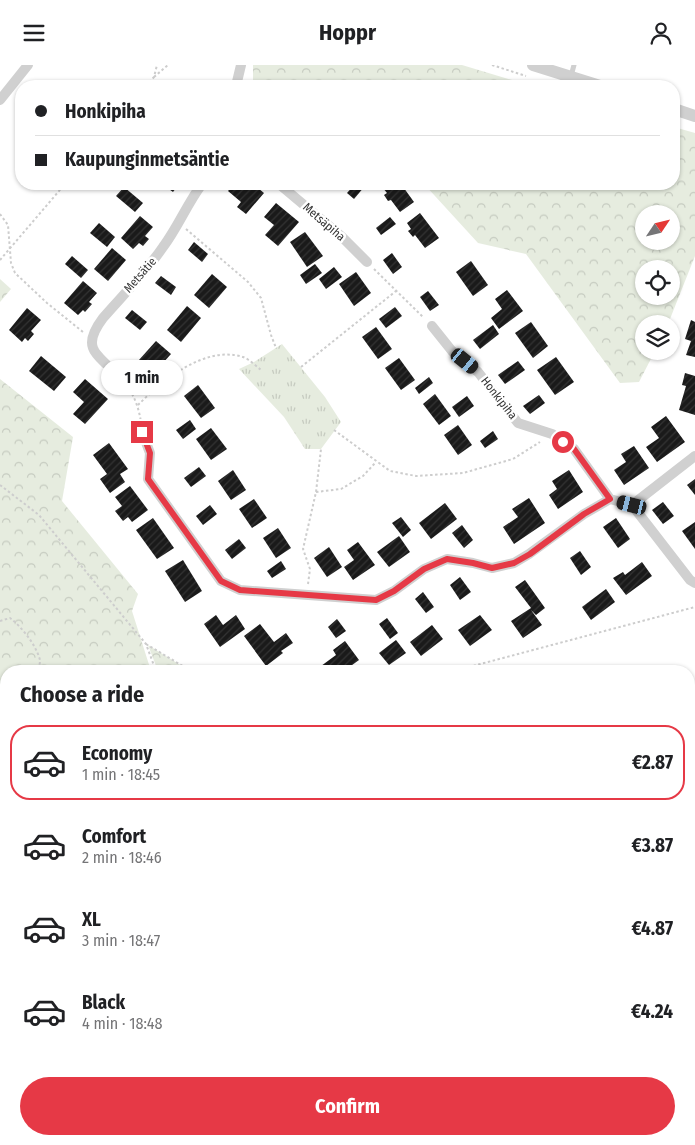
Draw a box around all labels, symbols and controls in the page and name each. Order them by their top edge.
icon: menu [20,19,48,47]
text: Hoppr [319,19,376,46]
icon: person [647,19,675,47]
text: Honkipiha [65,100,146,123]
text: Kaupunginmetsäntie [65,148,229,171]
street label: Metsäpiha [300,200,348,244]
north arrow [635,205,680,250]
map controls [635,205,680,360]
street label: Metsätie [121,254,159,296]
button: locate [635,260,680,305]
button: layers [635,315,680,360]
car [448,346,481,376]
callout: 1 min [101,359,183,395]
text: 1 min [125,368,159,387]
street label: Honkipiha [478,374,520,422]
route end [131,421,153,443]
route start [552,431,574,453]
car [615,494,648,516]
text: Choose a ride [20,681,144,708]
icon: car [22,740,67,785]
text: Economy [82,742,152,765]
text: €2.87 [632,751,673,774]
text: 1 min · 18:45 [82,765,160,784]
icon: car [22,823,67,868]
text: Comfort [82,825,146,848]
text: €3.87 [632,834,673,857]
text: 2 min · 18:46 [82,848,162,867]
icon: car [22,906,67,951]
text: XL [82,908,101,931]
text: €4.87 [631,917,673,940]
text: 3 min · 18:47 [82,931,160,950]
icon: car [22,989,67,1034]
text: Black [82,991,125,1014]
text: €4.24 [631,1000,673,1023]
text: 4 min · 18:48 [82,1014,162,1033]
button: Confirm [20,1077,675,1135]

